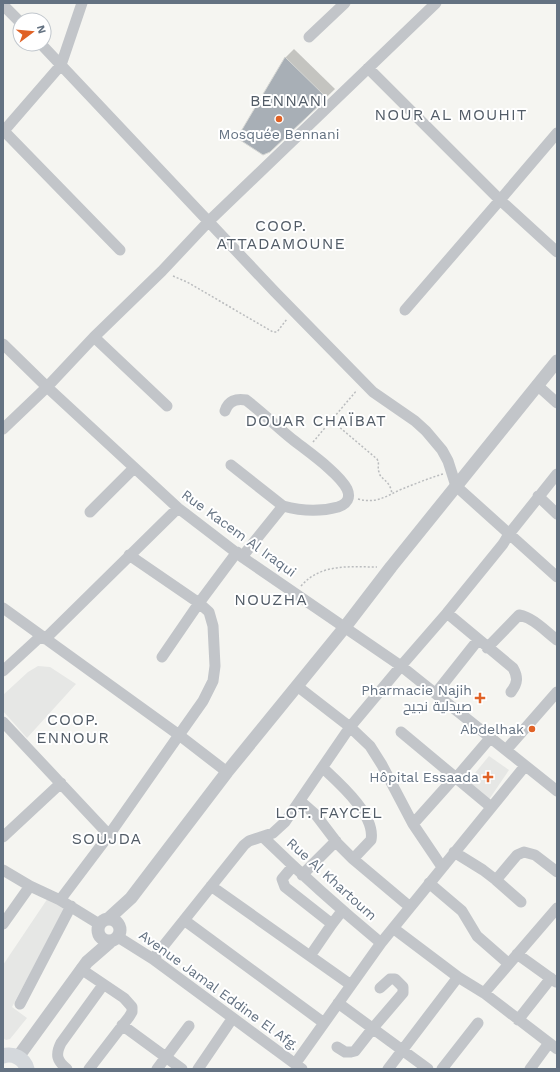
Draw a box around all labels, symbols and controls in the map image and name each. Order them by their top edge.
north arrow [12,12,52,52]
text: N [34,24,49,35]
district label: BENNANI [250,91,328,110]
district label: NOUR AL MOUHIT [375,105,527,124]
marker: Mosquée Bennani [274,114,284,124]
place label: Mosquée Bennani [219,126,339,142]
district label: COOP. ATTADAMOUNE [216,216,346,253]
district label: DOUAR CHAÏBAT [245,411,387,430]
street label: Rue Kacem Al Iraqui [179,486,299,580]
district label: NOUZHA [234,590,308,609]
place label: Pharmacie Najih صيدلية نجيح [361,682,472,715]
marker: Pharmacie Najih صيدلية نجيح [475,693,485,703]
district label: COOP. ENNOUR [36,710,110,747]
place label: Abdelhak [460,721,524,737]
marker: Abdelhak [527,724,537,734]
place label: Hôpital Essaada [369,769,479,785]
marker: Hôpital Essaada [482,771,494,783]
district label: LOT. FAYCEL [275,803,383,822]
district label: SOUJDA [72,829,142,848]
street label: Rue Al Khartoum [284,835,380,923]
street label: Avenue Jamal Eddine El Afg. [136,927,302,1053]

